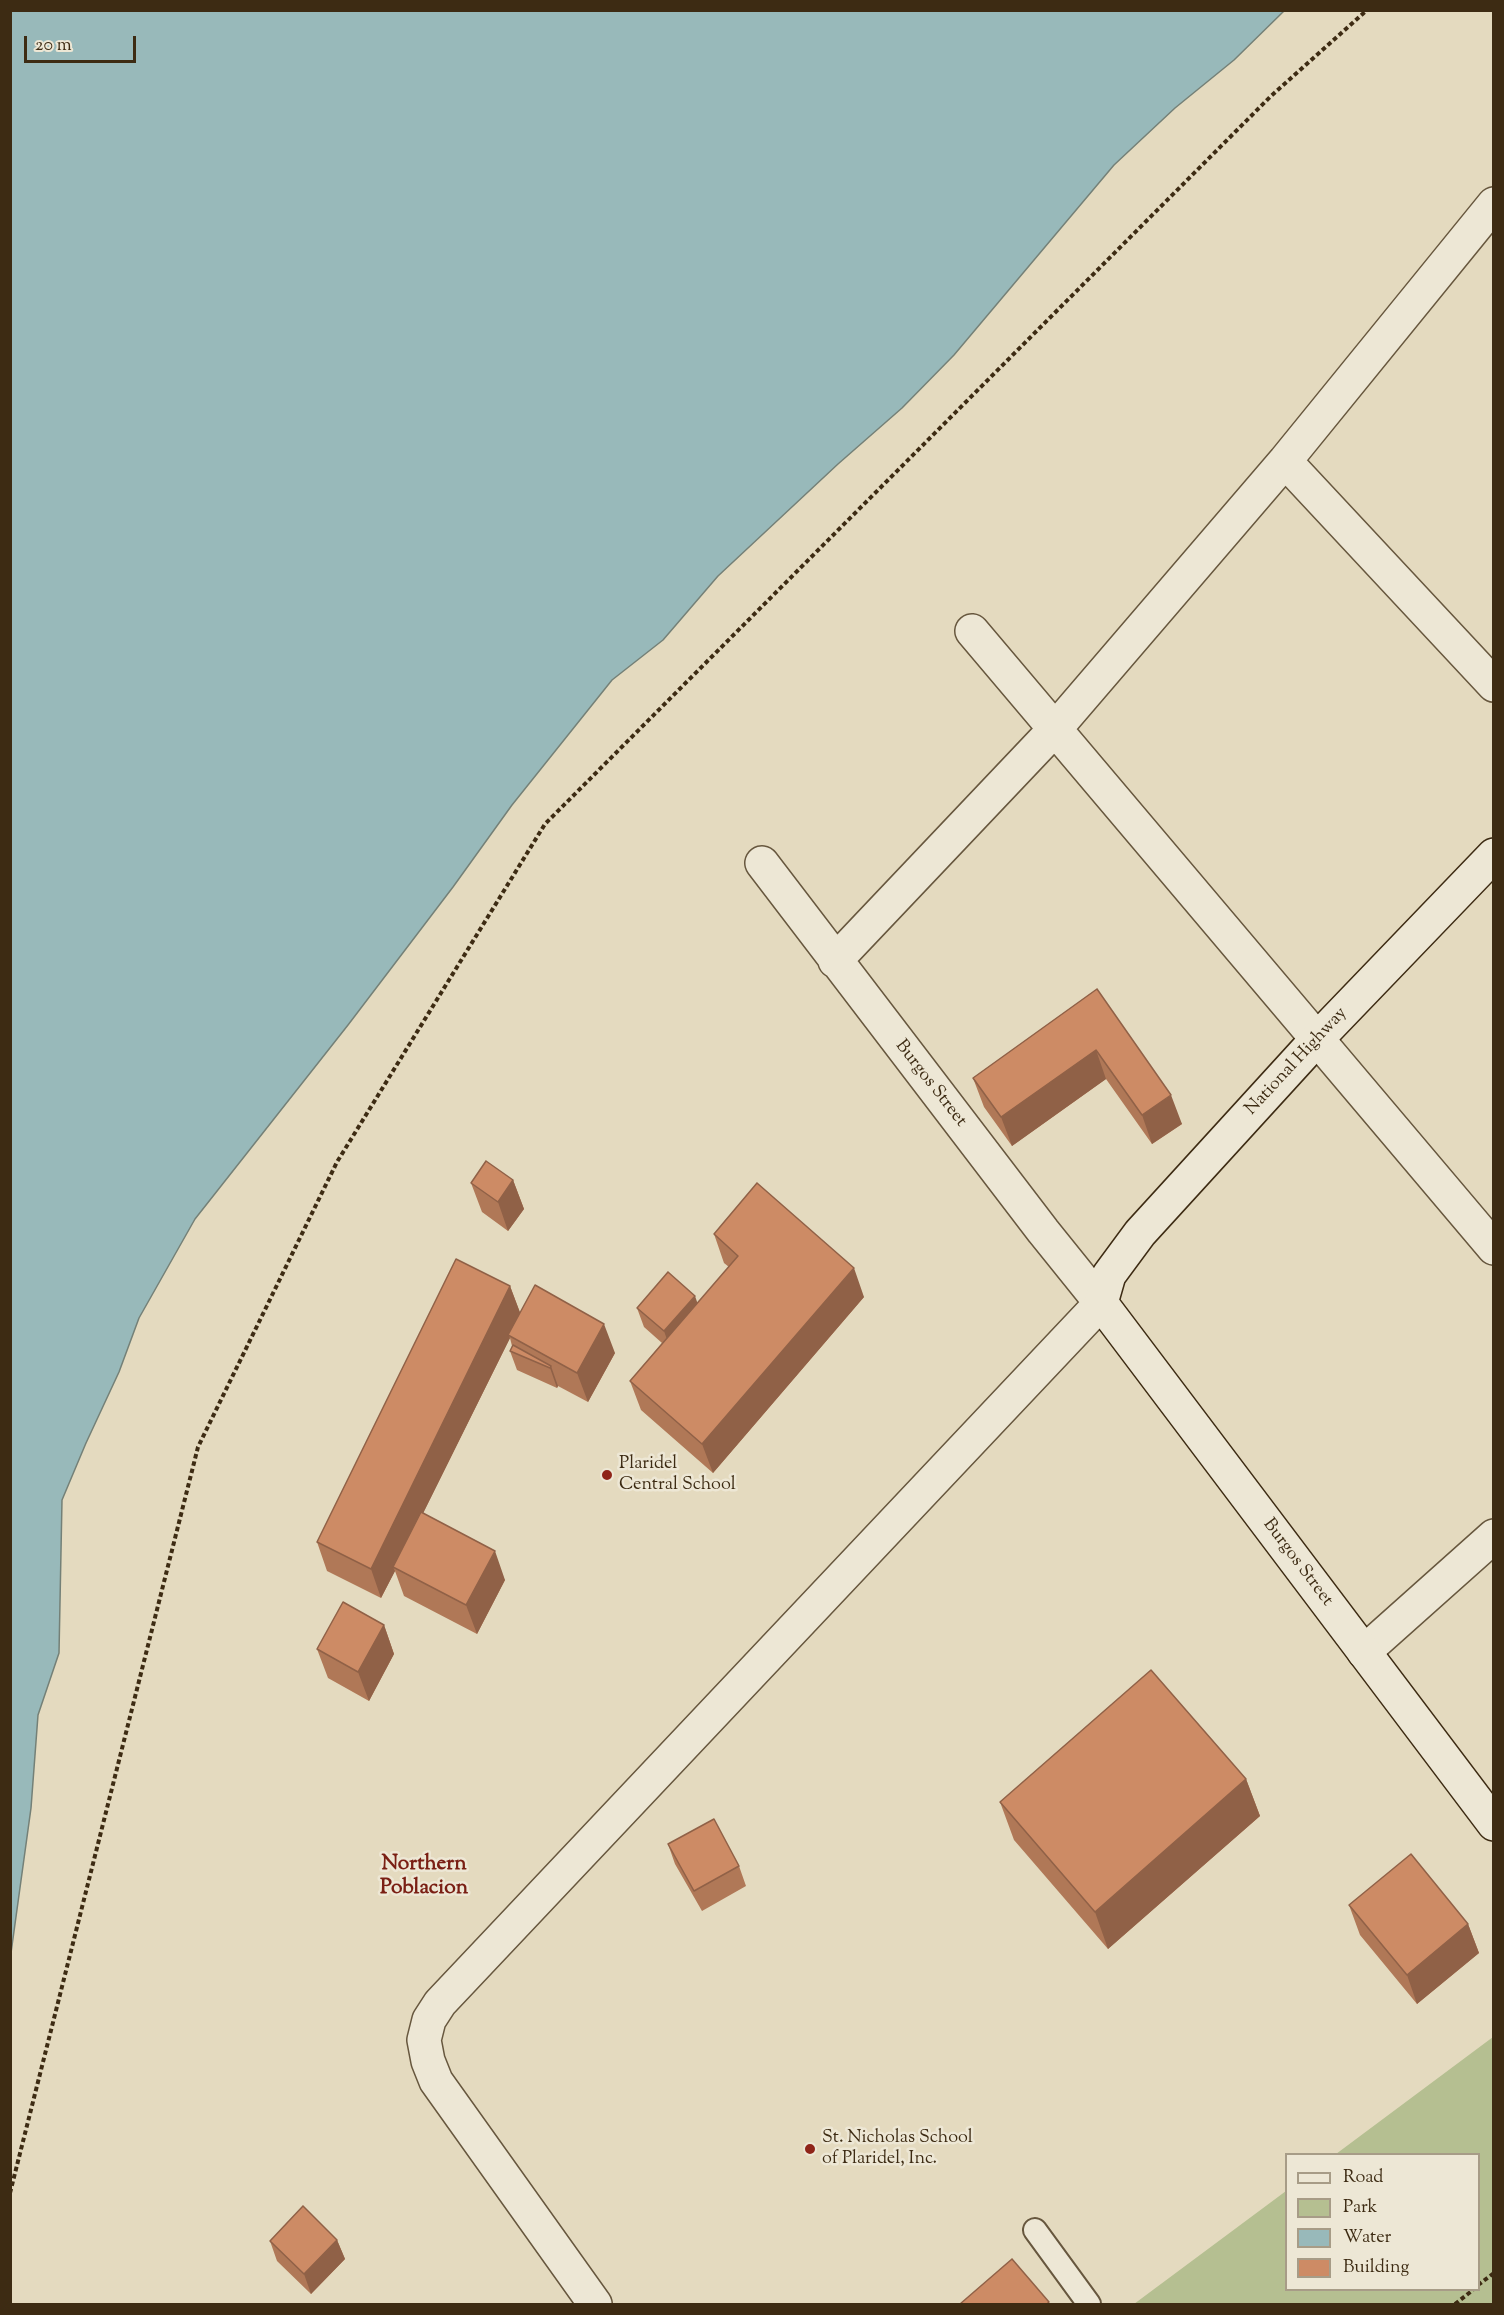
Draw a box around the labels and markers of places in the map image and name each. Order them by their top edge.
place label: Plaridel Central School [619,1454,736,1496]
marker: Plaridel Central School [600,1468,614,1482]
place label: St. Nicholas School of Plaridel, Inc. [822,2128,973,2170]
marker: St. Nicholas School of Plaridel, Inc. [803,2142,817,2156]

